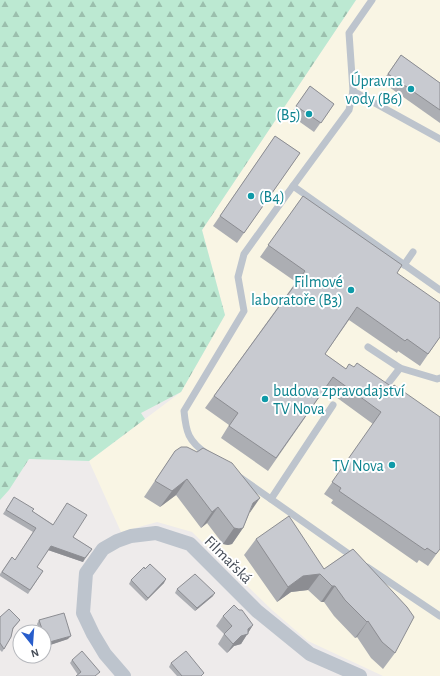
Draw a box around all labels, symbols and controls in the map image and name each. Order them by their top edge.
place label: Úpravna vody (B6) [345,71,403,108]
marker: Úpravna vody (B6) [406,84,416,94]
place label: (B5) [276,107,301,123]
marker: (B5) [304,109,314,119]
place label: (B4) [259,189,285,205]
marker: (B4) [246,191,256,201]
place label: Filmové laboratoře (B3) [251,274,343,308]
marker: Filmové laboratoře (B3) [346,285,356,295]
place label: budova zpravodajství TV Nova [273,383,405,417]
marker: budova zpravodajství TV Nova [260,394,270,404]
place label: TV Nova [332,458,384,474]
marker: TV Nova [387,460,397,470]
street label: Filmařská [201,533,255,587]
north arrow [12,624,52,664]
text: N [30,647,40,659]

